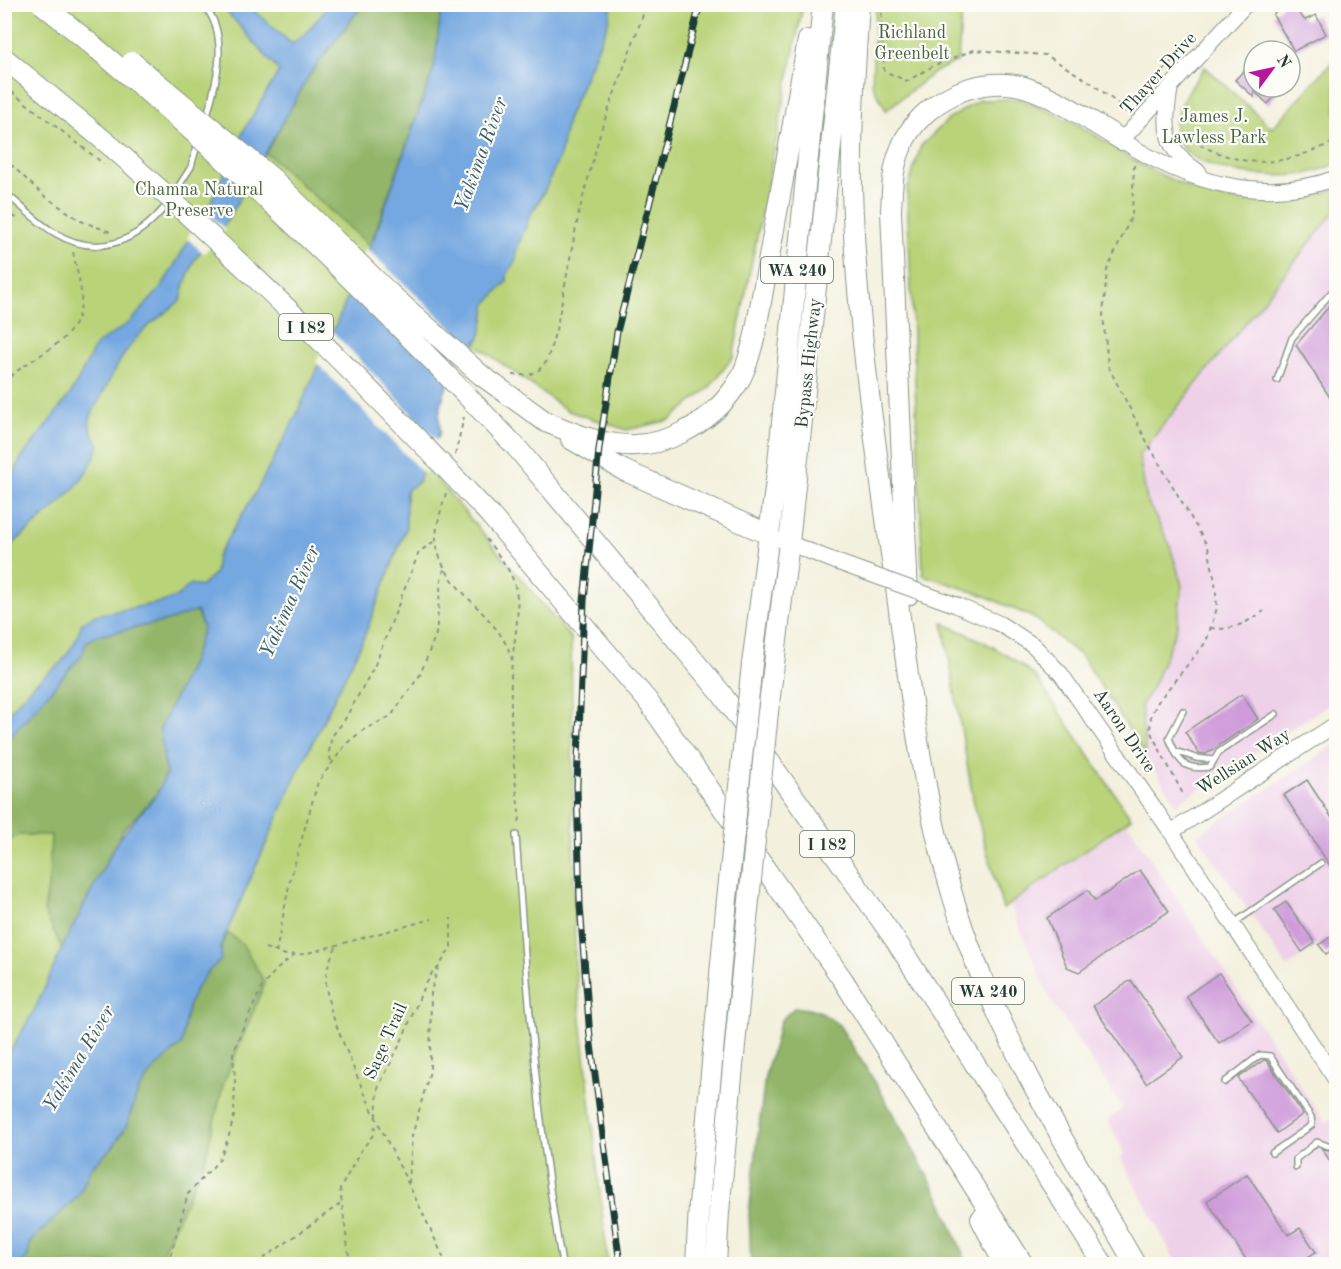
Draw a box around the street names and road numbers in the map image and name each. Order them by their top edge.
street label: Thayer Drive [1117,29,1200,118]
road number: WA 240 [761,257,833,283]
street label: Bypass Highway [793,297,825,429]
road number: I 182 [279,314,333,340]
street label: Aaron Drive [1090,685,1159,776]
street label: Wellsian Way [1193,725,1294,799]
road number: I 182 [800,831,854,857]
road number: WA 240 [952,978,1024,1004]
street label: Sage Trail [361,1000,411,1082]

